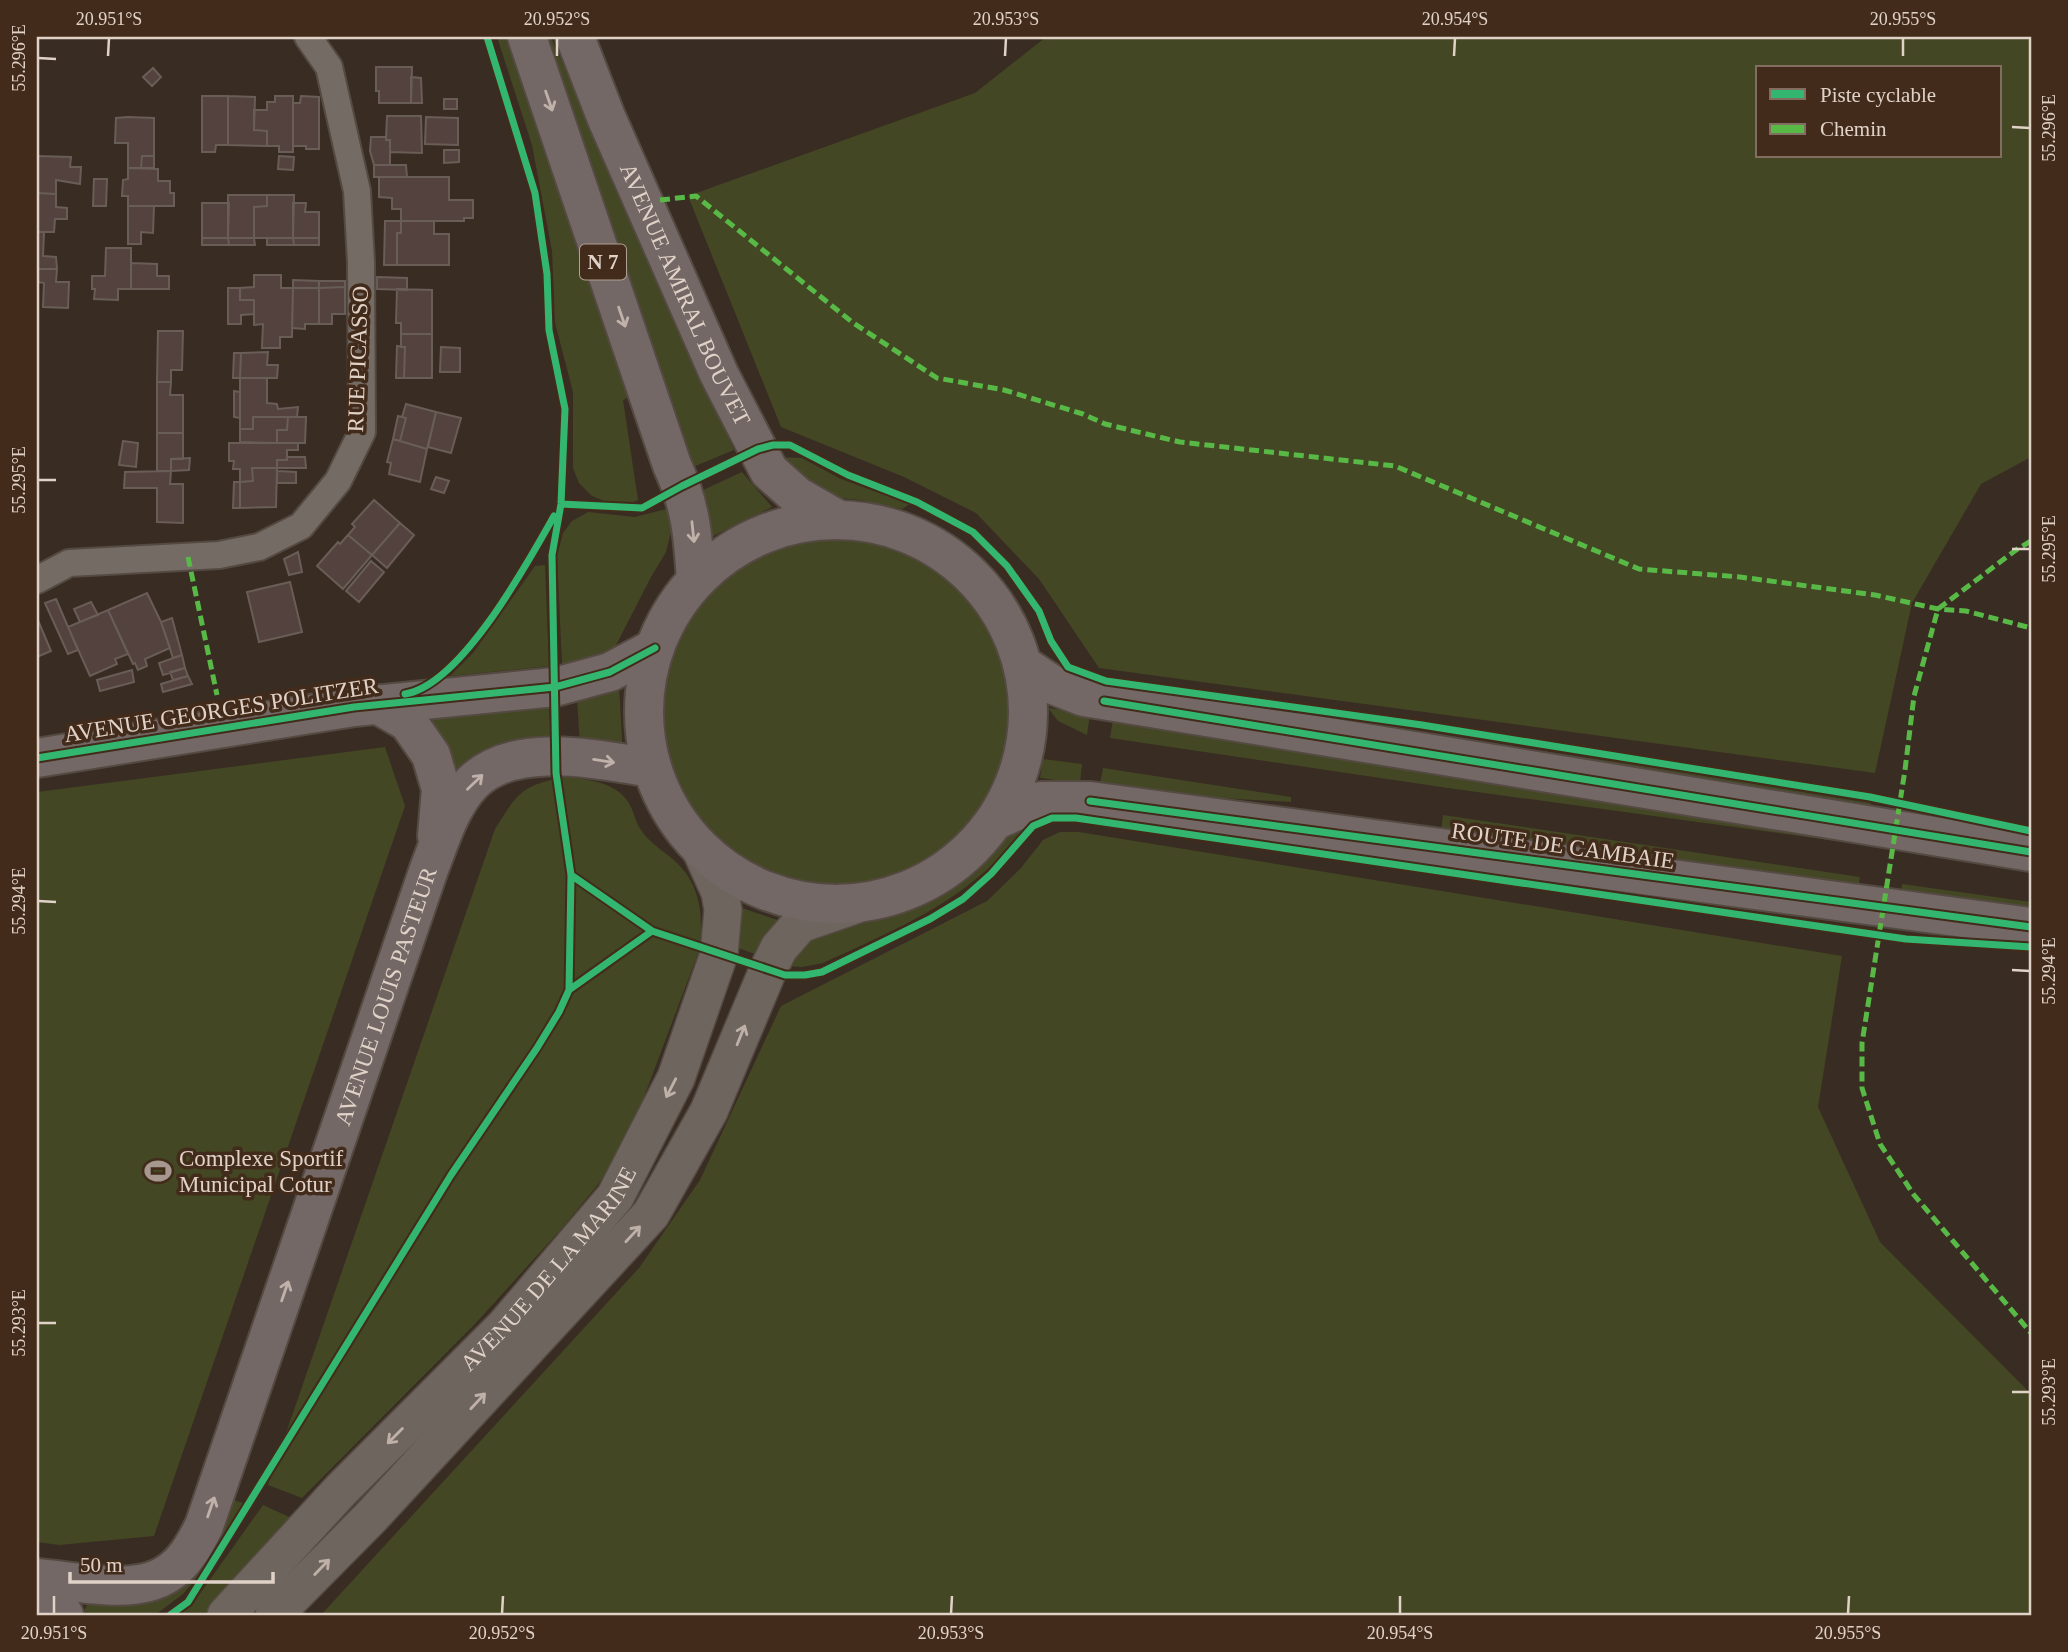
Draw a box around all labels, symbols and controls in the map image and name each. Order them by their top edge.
text: 20.951°S [76,9,142,29]
text: 20.952°S [524,9,590,29]
text: 20.953°S [973,9,1039,29]
text: 20.954°S [1422,9,1488,29]
text: 20.955°S [1870,9,1936,29]
text: 55.296°E [9,24,29,92]
legend [1756,66,2002,158]
text: Piste cyclable [1820,83,1936,107]
one-way arrow [544,90,556,112]
text: 55.296°E [2039,94,2059,162]
text: Chemin [1820,117,1887,141]
street label: AVENUE AMIRAL BOUVET [615,159,756,430]
road number: N 7 [580,244,626,280]
street label: RUE PICASSO [343,285,373,433]
one-way arrow [616,306,629,328]
text: 55.295°E [9,446,29,514]
text: 55.295°E [2039,515,2059,583]
one-way arrow [686,520,699,543]
street label: AVENUE GEORGES POLITZER [62,673,381,747]
one-way arrow [592,755,615,768]
one-way arrow [466,774,484,791]
street label: ROUTE DE CAMBAIE [1450,818,1676,874]
street label: AVENUE LOUIS PASTEUR [330,863,441,1128]
text: 55.294°E [9,867,29,935]
text: 55.294°E [2039,937,2059,1005]
one-way arrow [735,1025,748,1047]
one-way arrow [664,1077,678,1098]
place label: Complexe Sportif Municipal Cotur [179,1146,344,1197]
sports icon: Complexe Sportif Municipal Cotur [143,1156,173,1186]
street label: AVENUE DE LA MARINE [455,1162,641,1376]
one-way arrow [624,1226,641,1243]
one-way arrow [280,1281,292,1303]
text: 55.293°E [9,1289,29,1357]
text: 55.293°E [2039,1358,2059,1426]
one-way arrow [470,1392,486,1410]
one-way arrow [387,1427,404,1444]
one-way arrow [206,1496,218,1518]
scale bar [70,1540,273,1584]
text: 50 m [80,1553,123,1577]
one-way arrow [313,1558,330,1575]
text: 20.951°S [21,1623,87,1643]
text: 20.952°S [469,1623,535,1643]
text: 20.953°S [918,1623,984,1643]
text: 20.954°S [1367,1623,1433,1643]
text: 20.955°S [1815,1623,1881,1643]

